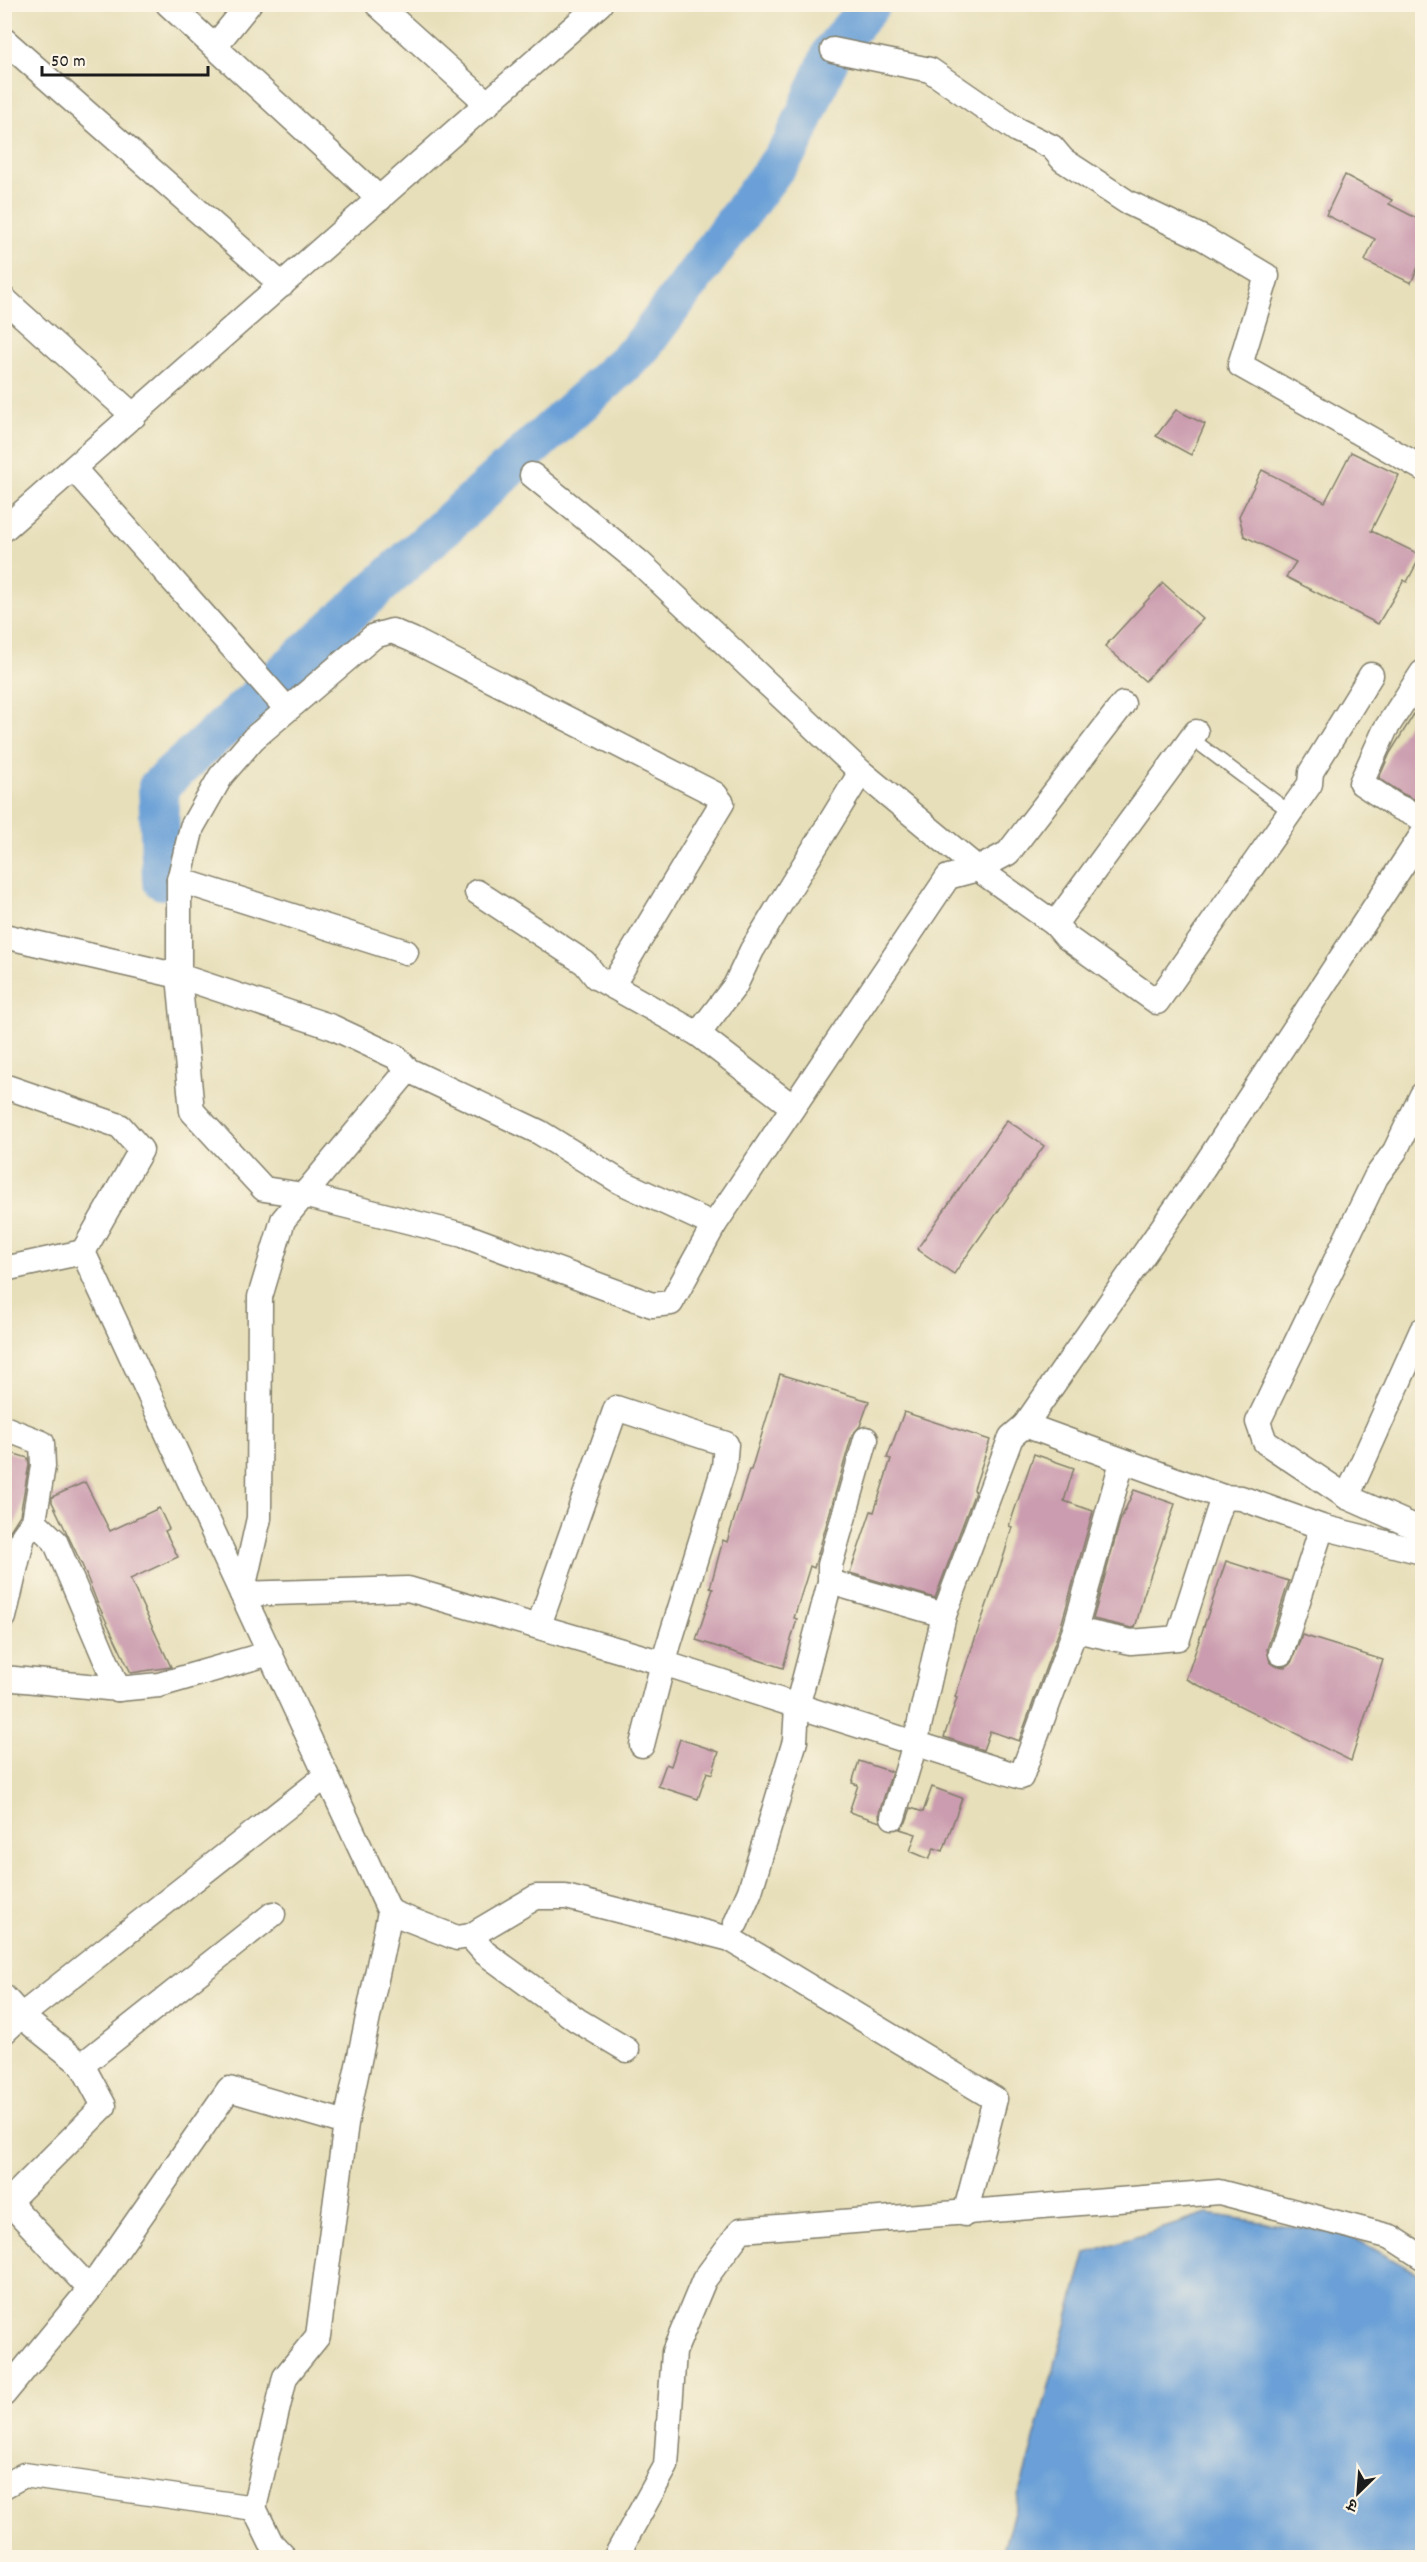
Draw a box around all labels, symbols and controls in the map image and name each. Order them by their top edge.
scale bar [42,39,208,77]
text: 50 m [51,50,86,75]
north arrow [1328,2463,1388,2523]
text: उ [1343,2492,1363,2517]

